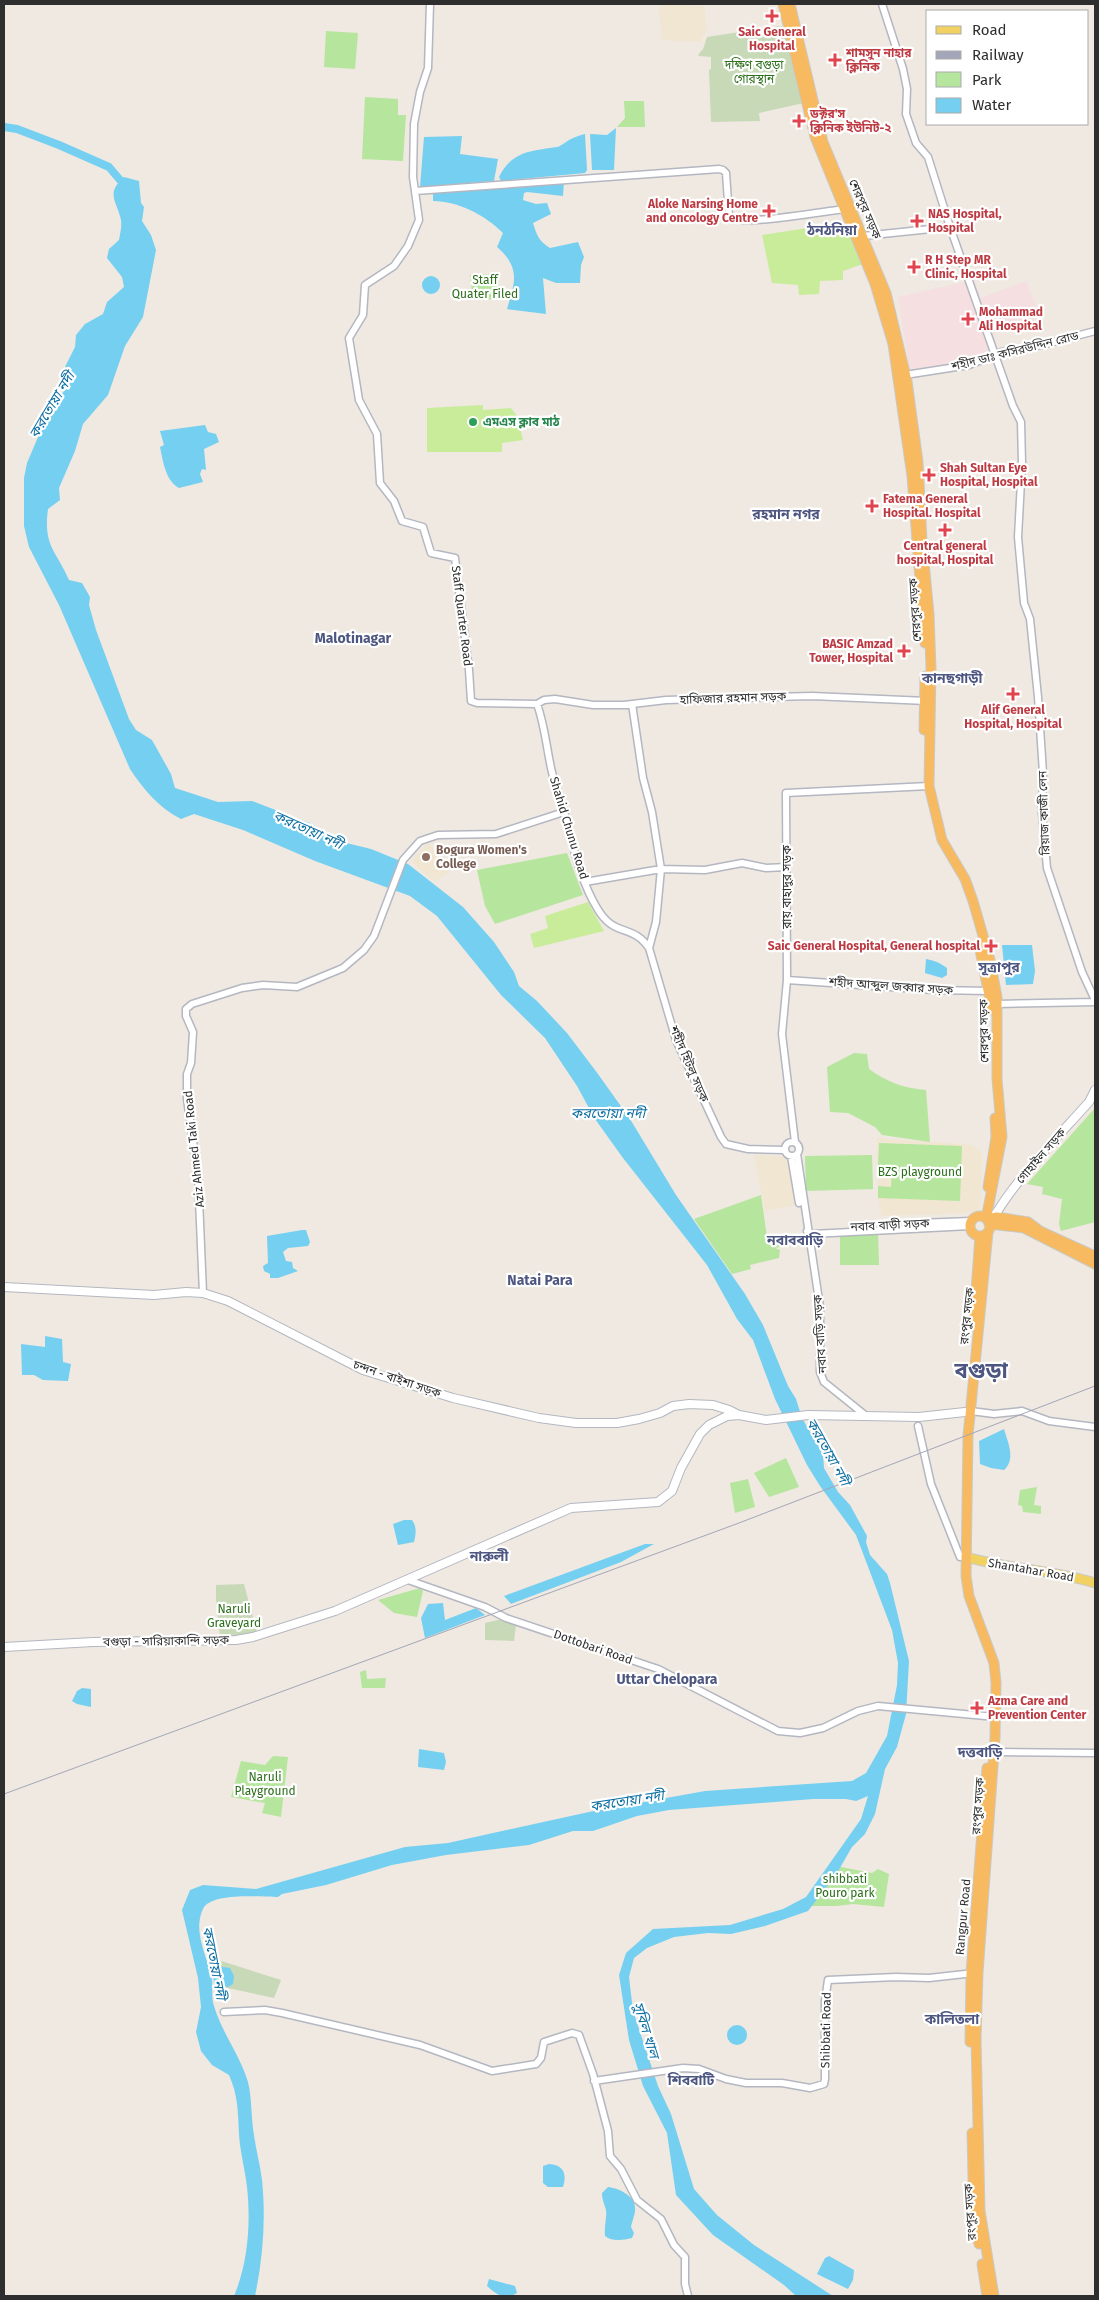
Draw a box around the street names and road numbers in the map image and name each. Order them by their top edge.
street label: শেরপুর সড়ক [845,177,884,242]
street label: শহীদ ডাঃ কসিরউদ্দিন রোড [949,327,1080,374]
street label: Staff Quarter Road [449,565,475,667]
street label: শেরপুর সড়ক [906,577,925,642]
street label: হাফিজার রহমান সড়ক [678,688,787,707]
street label: রিয়াজ কাজী লেন [1035,770,1053,857]
street label: Shahid Chunu Road [547,775,591,881]
street label: রায় বাহাদুর সড়ক [780,845,794,930]
street label: শহীদ আব্দুল জব্বার সড়ক [827,974,954,997]
street label: শেরপুর সড়ক [976,999,993,1063]
street label: শহীদ হিটলু সড়ক [665,1022,712,1105]
street label: Aziz Ahmed Taki Road [181,1090,207,1208]
street label: গোহাইল সড়ক [1013,1125,1069,1186]
street label: নবাব বাড়ী সড়ক [849,1215,930,1234]
street label: রংপুর সড়ক [957,1287,978,1346]
street label: নবাব বাড়ি সড়ক [809,1294,830,1375]
street label: চন্দন - বাইশা সড়ক [350,1356,443,1401]
street label: Shantahar Road [987,1556,1075,1584]
street label: Dottobari Road [552,1627,634,1667]
street label: বগুড়া - সারিয়াকান্দি সড়ক [102,1632,229,1649]
street label: রংপুর সড়ক [969,1777,988,1836]
street label: Rangpur Road [953,1878,973,1956]
street label: Shibbati Road [818,1992,834,2068]
street label: রংপুর সড়ক [961,2183,980,2242]

